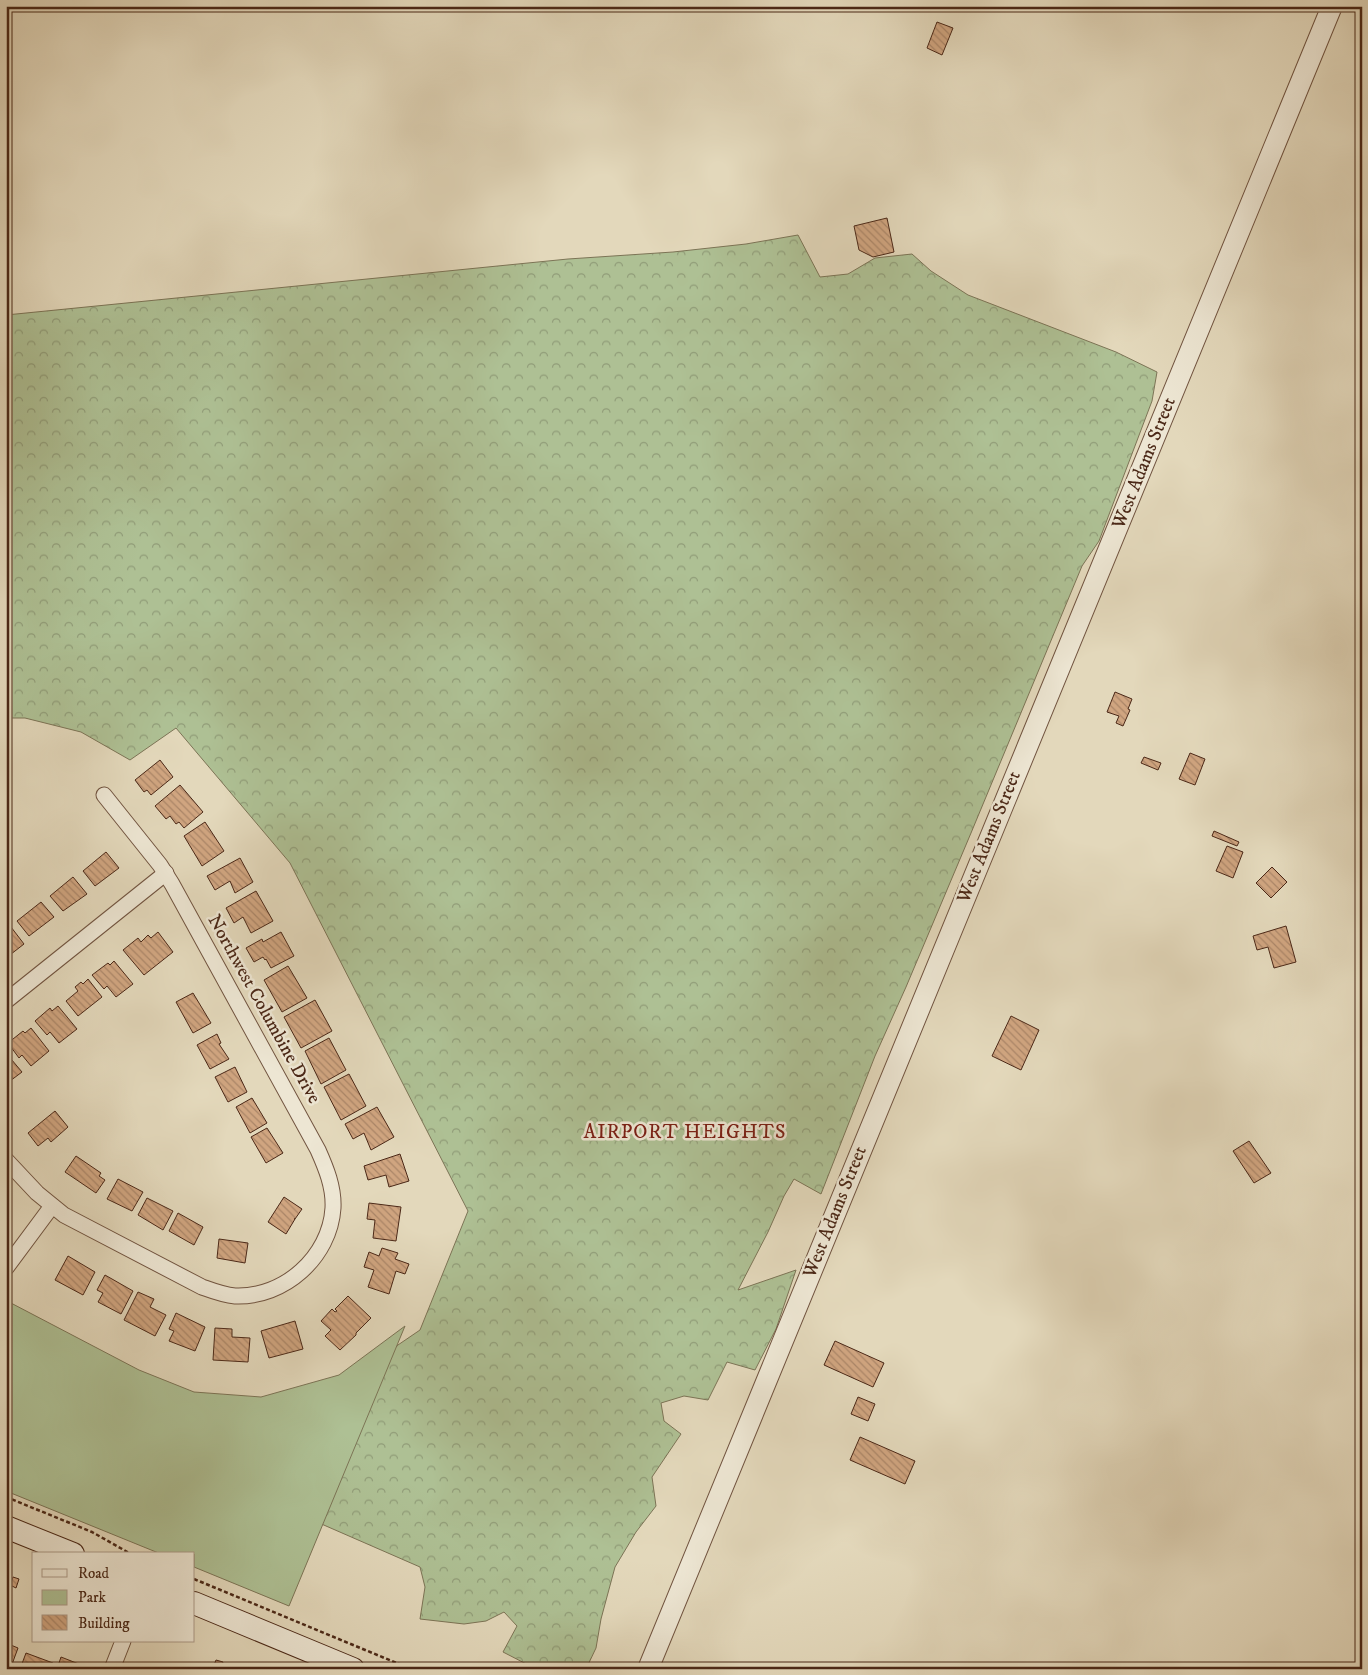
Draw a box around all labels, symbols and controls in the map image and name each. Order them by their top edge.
street label: West Adams Street [1107,394,1181,533]
street label: West Adams Street [952,768,1026,907]
street label: Northwest Columbine Drive [202,910,326,1108]
district label: AIRPORT HEIGHTS [583,1120,787,1145]
street label: West Adams Street [798,1143,872,1282]
legend [32,1552,195,1642]
text: Road [78,1564,110,1583]
text: Park [78,1588,107,1607]
text: Building [78,1614,130,1633]

